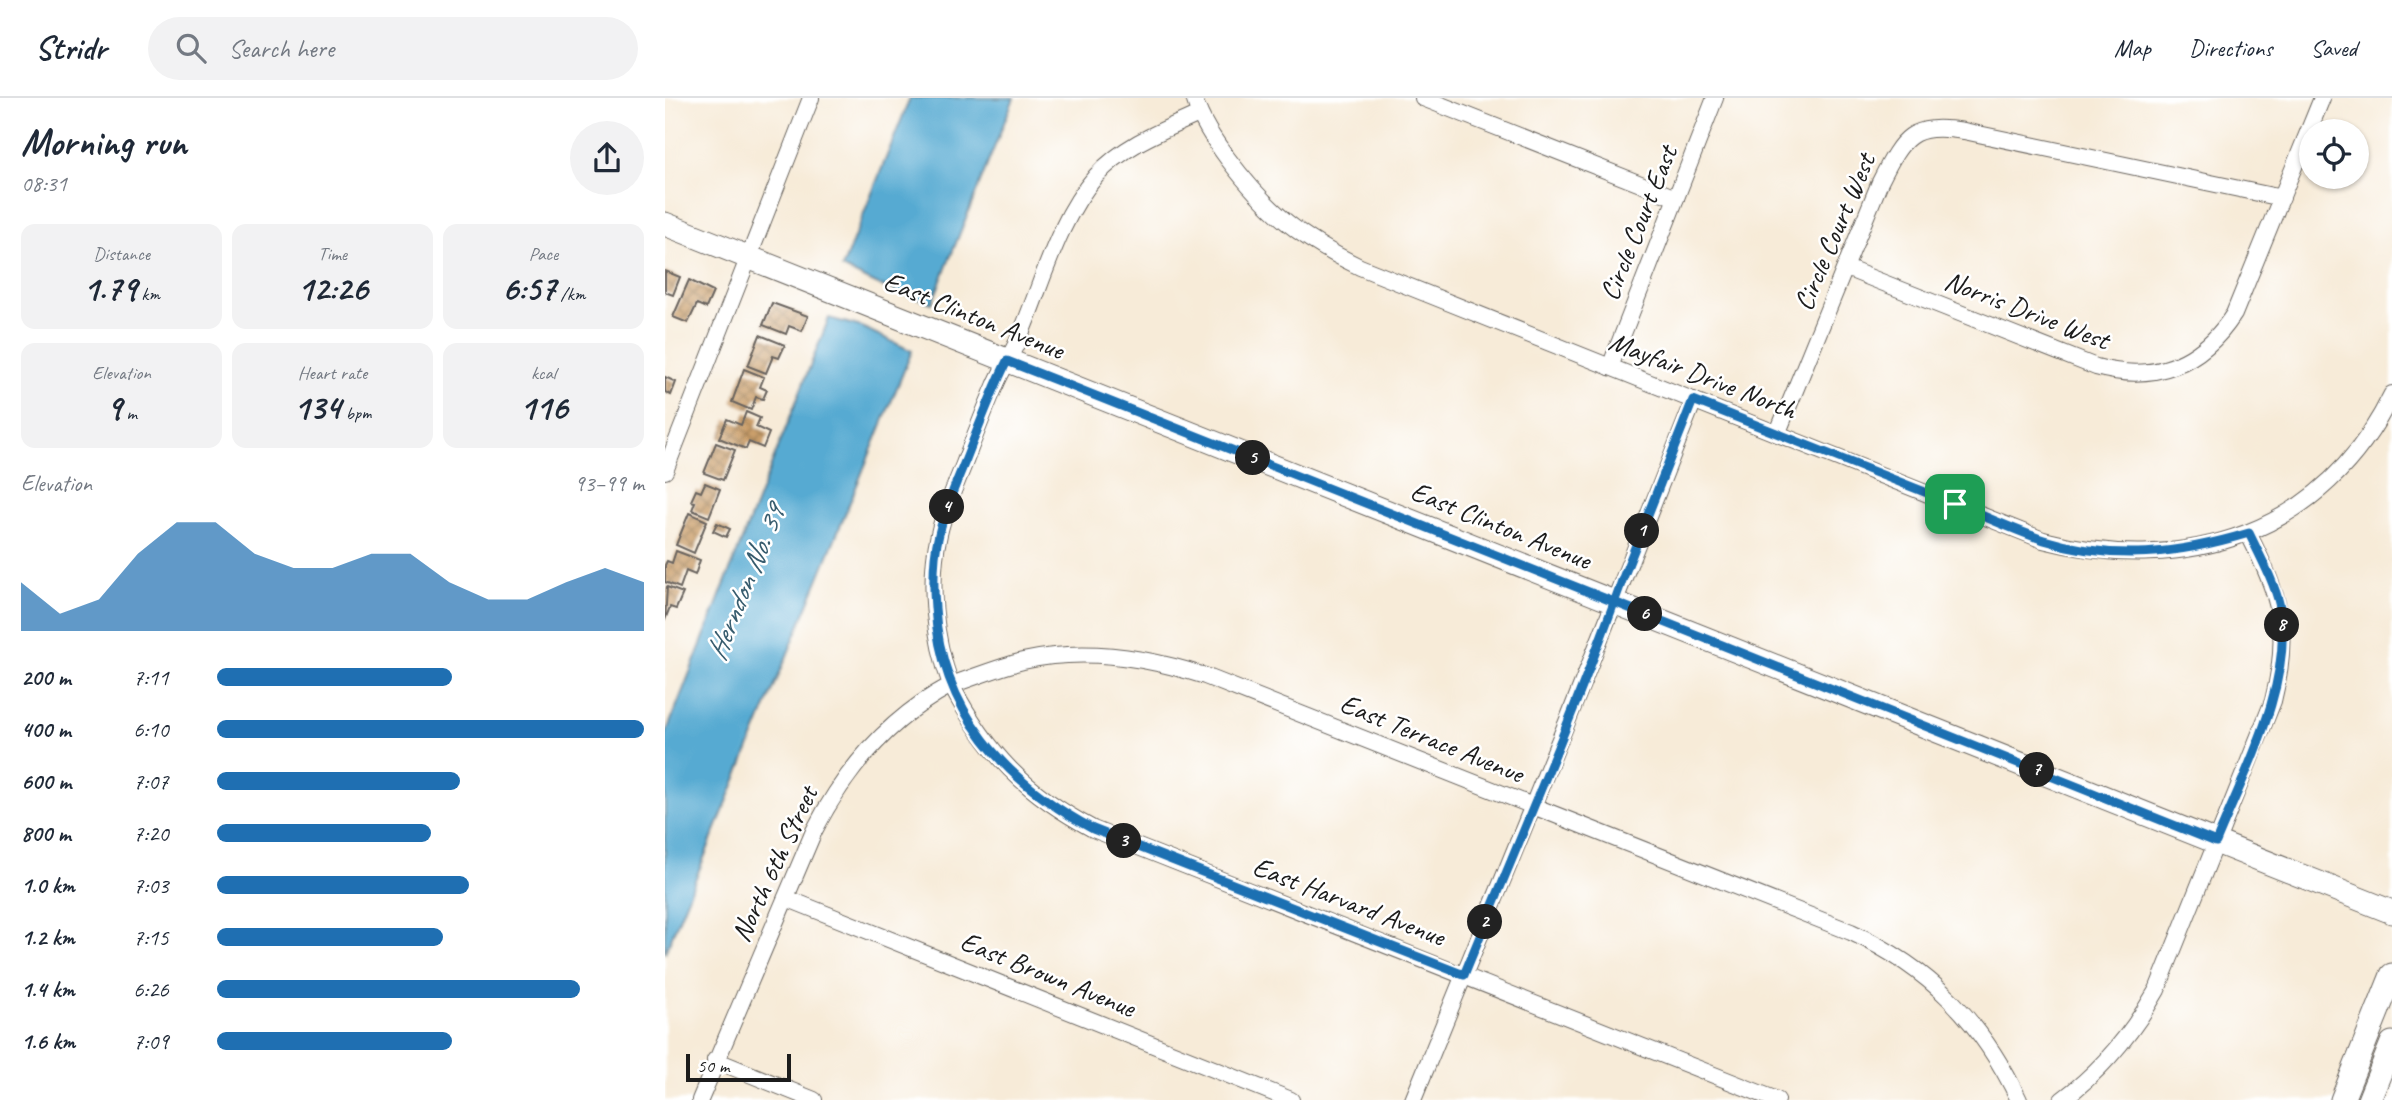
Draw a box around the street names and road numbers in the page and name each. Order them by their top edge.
street label: Circle Court East [1591,138,1686,305]
street label: Circle Court West [1785,146,1884,316]
street label: East Clinton Avenue [879,263,1071,368]
street label: Norris Drive West [1940,263,2117,358]
street label: Mayfair Drive North [1604,323,1803,427]
street label: East Clinton Avenue [1406,473,1598,578]
street label: East Terrace Avenue [1335,685,1531,791]
street label: North 6th Street [723,778,826,947]
street label: East Harvard Avenue [1248,848,1452,954]
street label: East Brown Avenue [956,923,1142,1026]

